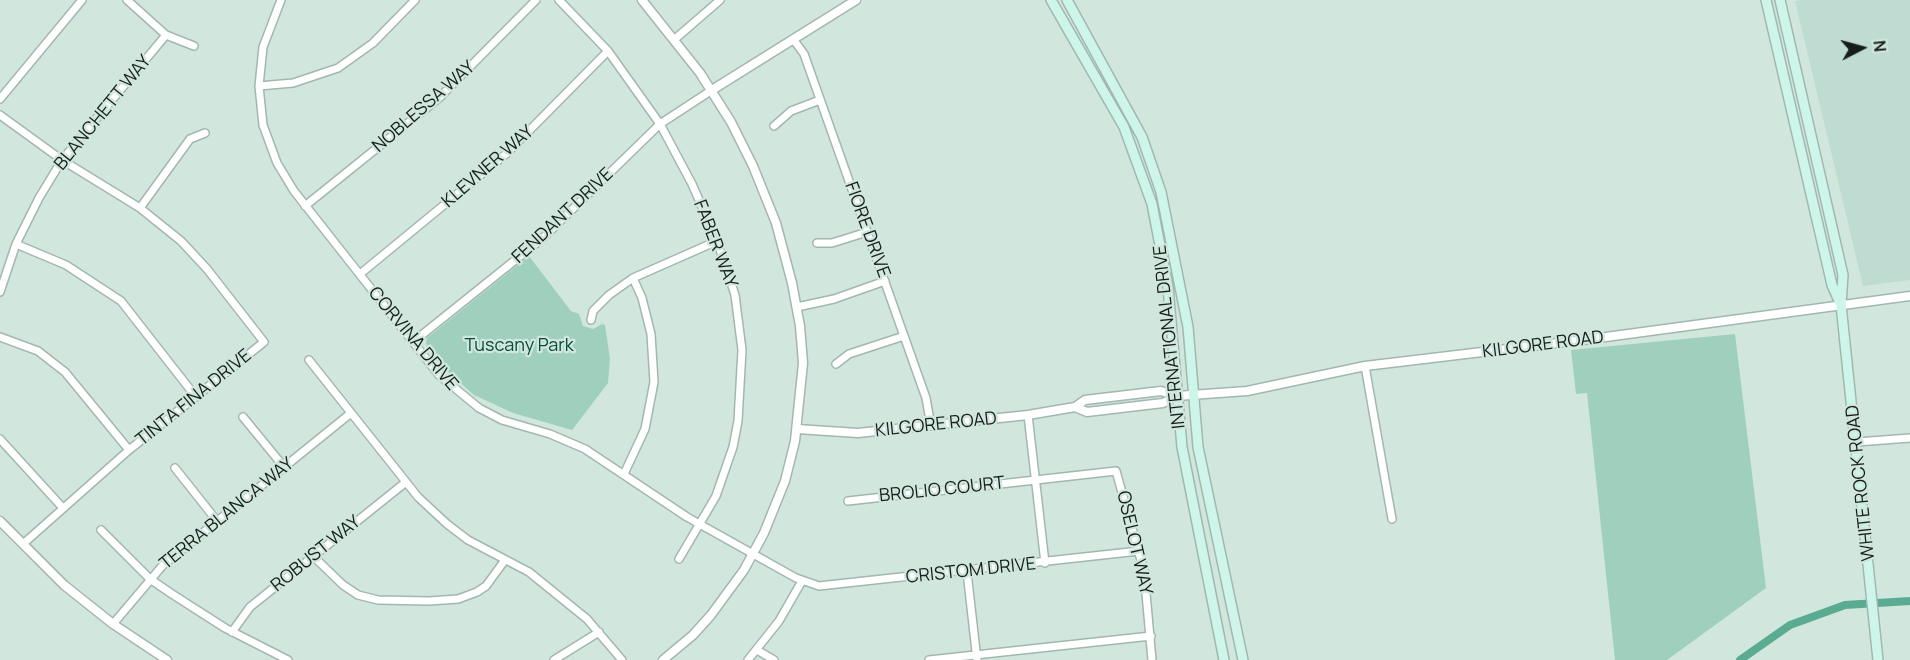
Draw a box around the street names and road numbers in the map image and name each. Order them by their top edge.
street label: BLANCHETT WAY [50,51,156,175]
street label: NOBLESSA WAY [368,57,480,157]
street label: KLEVNER WAY [438,121,538,213]
street label: FENDANT DRIVE [508,164,618,268]
street label: FIORE DRIVE [840,179,894,281]
street label: FABER WAY [688,197,742,291]
street label: INTERNATIONAL DRIVE [1150,244,1190,430]
street label: CORVINA DRIVE [363,283,463,395]
street label: KILGORE ROAD [1481,327,1605,363]
street label: TINTA FINA DRIVE [132,345,256,451]
street label: WHITE ROCK ROAD [1842,404,1880,562]
street label: KILGORE ROAD [874,408,998,442]
street label: TERRA BLANCA WAY [156,453,298,575]
street label: BROLIO COURT [878,473,1006,507]
street label: OSELOT WAY [1112,489,1156,597]
street label: ROBUST WAY [267,511,365,597]
street label: CRISTOM DRIVE [905,553,1037,589]

